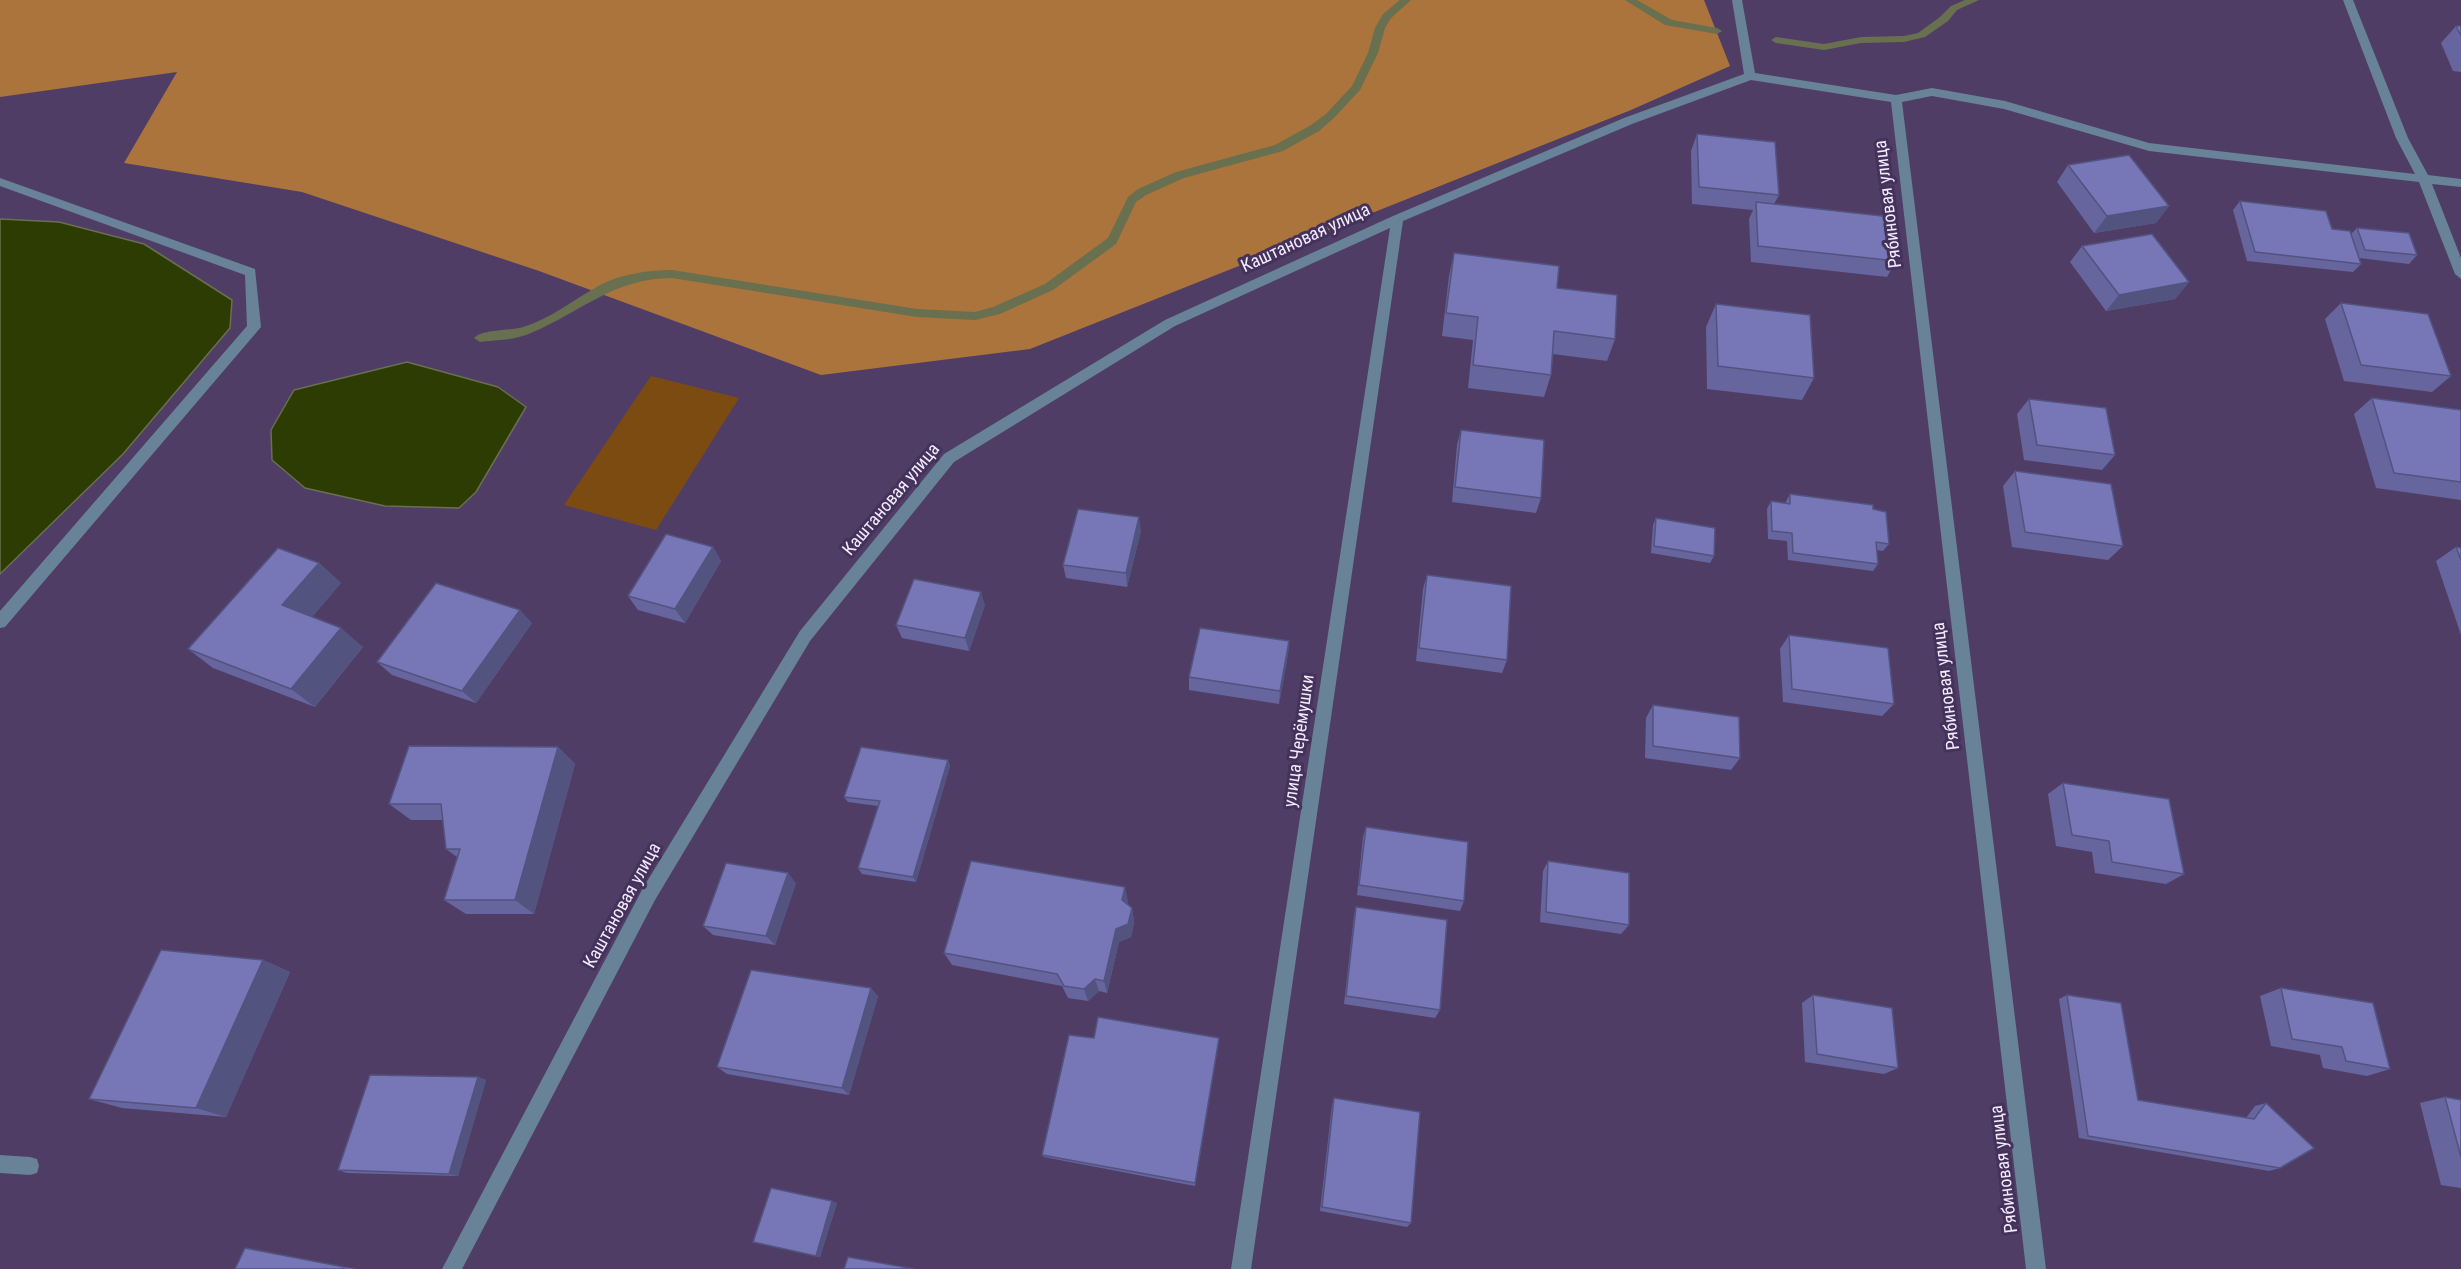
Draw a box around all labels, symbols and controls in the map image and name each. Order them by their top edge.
street label: Рябиновая улица [1870,139,1908,269]
street label: Каштановая улица [1238,200,1374,278]
street label: Каштановая улица [839,440,945,560]
street label: Рябиновая улица [1928,621,1966,751]
street label: улица Черёмушки [1280,673,1320,809]
street label: Каштановая улица [580,840,666,972]
street label: Рябиновая улица [1986,1104,2024,1234]

